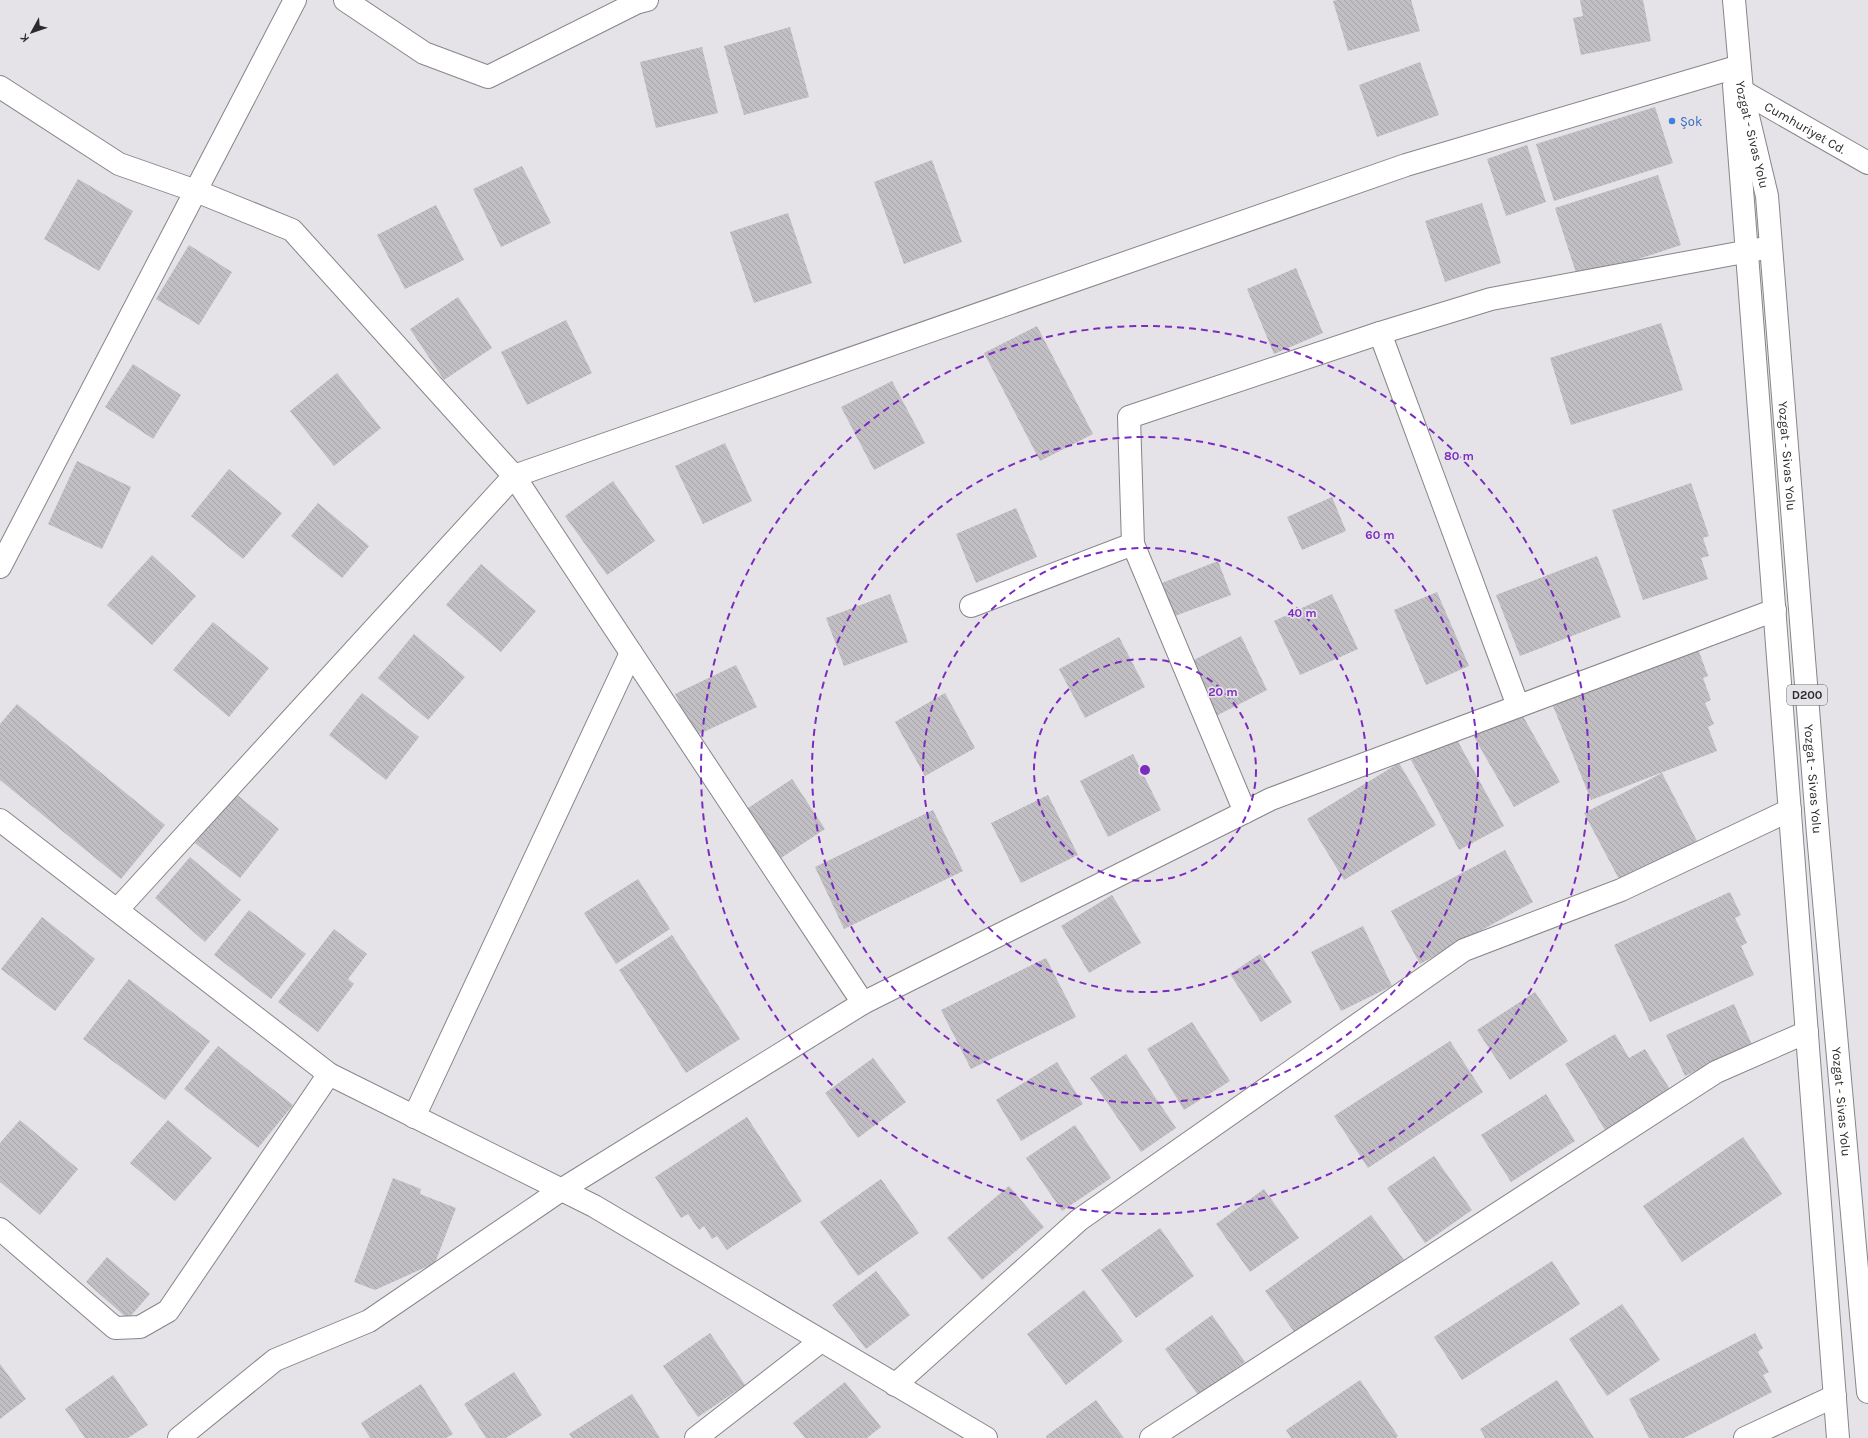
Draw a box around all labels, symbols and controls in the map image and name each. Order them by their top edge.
north arrow [12,12,52,52]
text: K [17,31,32,45]
street label: Yozgat - Sivas Yolu [1733,80,1772,190]
street label: Cumhuriyet Cd. [1762,99,1848,157]
place label: Şok [1680,114,1702,129]
marker: Şok [1667,116,1677,126]
street label: Yozgat - Sivas Yolu [1775,400,1799,511]
text: 80 m [1444,449,1474,463]
text: 60 m [1365,528,1395,542]
text: 40 m [1287,606,1317,620]
text: 20 m [1208,685,1238,699]
road number: D200 [1787,685,1827,705]
street label: Yozgat - Sivas Yolu [1801,723,1825,834]
centre of rings [1138,763,1152,777]
street label: Yozgat - Sivas Yolu [1829,1046,1854,1157]

